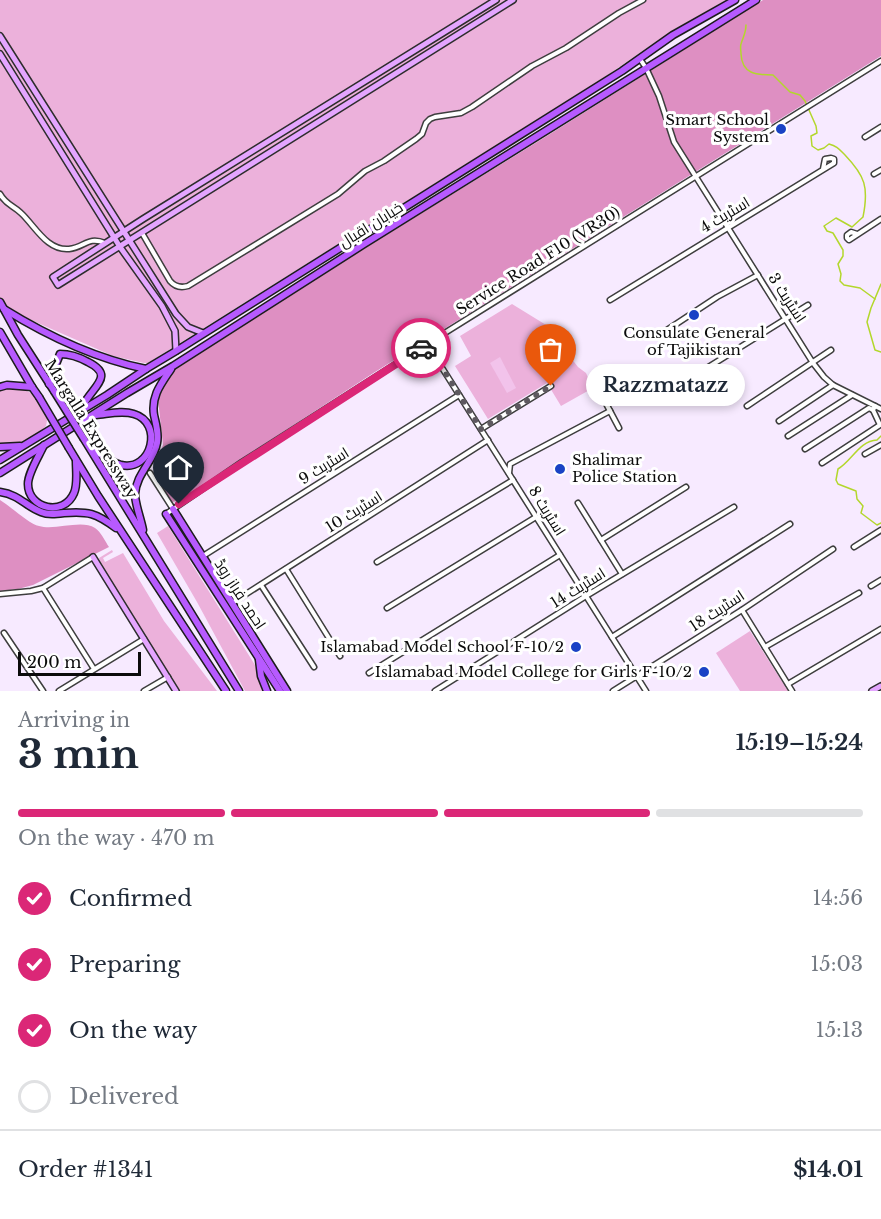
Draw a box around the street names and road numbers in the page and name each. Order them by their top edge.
street label: اسٹریٹ 4 [696,192,753,237]
street label: خیابان اقبال [335,197,407,253]
street label: Service Road F10 (VR30) [452,202,623,319]
street label: اسٹریٹ 3 [764,269,810,326]
street label: Margalla Expressway [41,355,142,502]
street label: اسٹریٹ 9 [295,443,352,488]
street label: اسٹریٹ 8 [525,482,570,539]
street label: اسٹریٹ 10 [322,487,386,536]
street label: احمد فراز روڈ [211,555,270,632]
street label: اسٹریٹ 14 [547,563,609,612]
street label: اسٹریٹ 18 [686,586,748,635]

